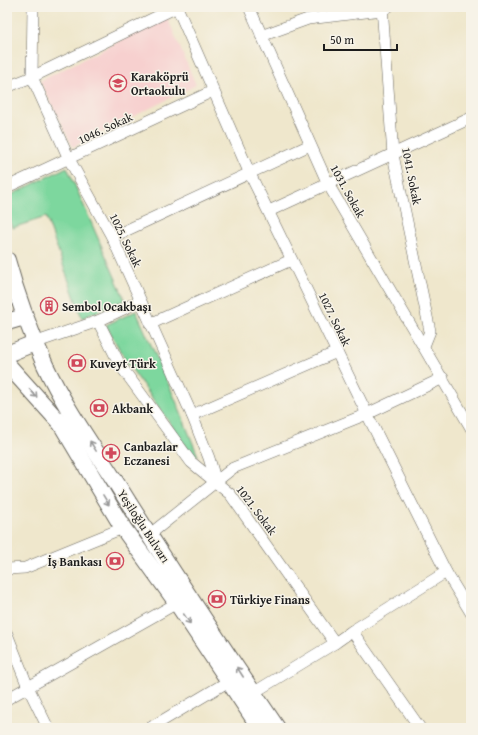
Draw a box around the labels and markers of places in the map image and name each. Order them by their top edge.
place label: Karaköprü Ortaokulu [131,68,189,99]
school or university icon: Karaköprü Ortaokulu [108,73,128,93]
building icon: Sembol Ocakbaşı [39,296,59,316]
place label: Sembol Ocakbaşı [62,298,152,315]
bank icon: Kuveyt Türk [67,353,87,373]
place label: Kuveyt Türk [90,355,156,372]
bank icon: Akbank [89,398,109,418]
place label: Akbank [112,400,153,417]
place label: Canbazlar Eczanesi [124,438,178,469]
pharmacy icon: Canbazlar Eczanesi [101,443,121,463]
bank icon: İş Bankası [105,551,125,571]
place label: İş Bankası [48,553,102,570]
bank icon: Türkiye Finans [207,589,227,609]
place label: Türkiye Finans [230,591,310,608]

